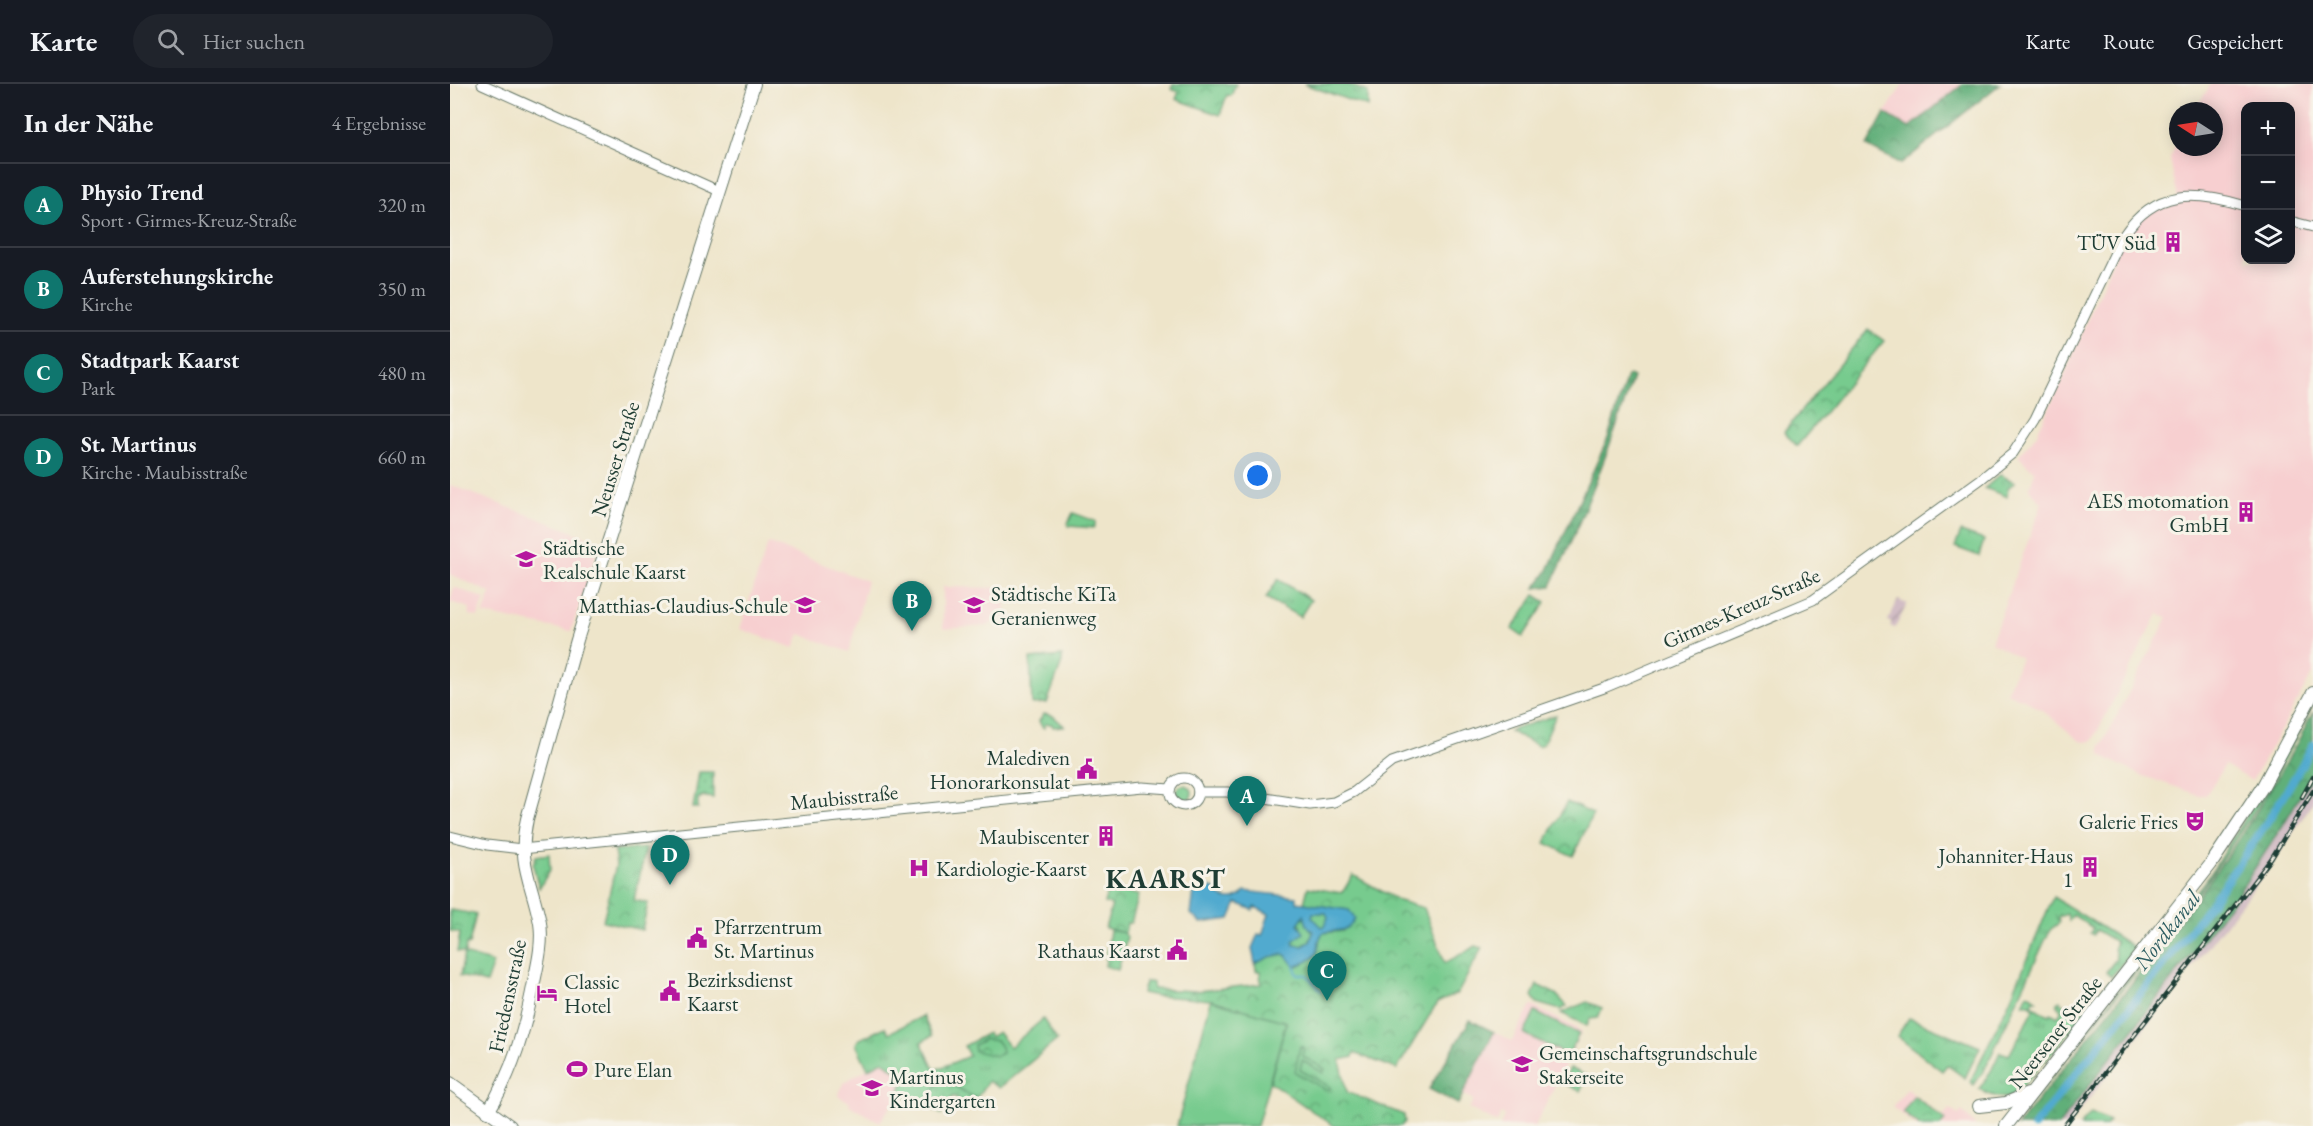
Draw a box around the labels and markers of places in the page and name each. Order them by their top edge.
place label: TÜV Süd [2077,229,2156,256]
building icon: TÜV Süd [2161,230,2185,254]
place label: AES motomation GmbH [2086,487,2229,538]
building icon: AES motomation GmbH [2234,500,2258,524]
place label: Städtische Realschule Kaarst [543,534,686,585]
school or university icon: Städtische Realschule Kaarst [514,547,538,571]
place label: Städtische KiTa Geranienweg [991,580,1117,631]
pin: B [892,582,932,631]
place label: Matthias-Claudius-Schule [579,592,788,619]
school or university icon: Matthias-Claudius-Schule [793,593,817,617]
school or university icon: Städtische KiTa Geranienweg [962,593,986,617]
place label: Malediven Honorarkonsulat [930,744,1070,795]
public building icon: Malediven Honorarkonsulat [1075,757,1099,781]
pin: A [1228,776,1266,826]
place label: Galerie Fries [2079,808,2178,835]
theatre icon: Galerie Fries [2183,809,2207,833]
place label: Maubiscenter [979,823,1089,850]
building icon: Maubiscenter [1094,824,1118,848]
pin: D [650,836,690,885]
place label: Johanniter-Haus 1 [1936,842,2073,893]
place label: Kardiologie-Kaarst [936,855,1087,882]
building icon: Johanniter-Haus 1 [2078,855,2102,879]
hospital icon: Kardiologie-Kaarst [907,856,931,880]
place label: Pfarrzentrum St. Martinus [714,913,822,964]
public building icon: Pfarrzentrum St. Martinus [685,926,709,950]
place label: Rathaus Kaarst [1037,937,1160,964]
public building icon: Rathaus Kaarst [1165,938,1189,962]
pin: C [1308,952,1346,1001]
place label: Bezirksdienst Kaarst [687,966,793,1017]
place label: Classic Hotel [564,968,620,1019]
public building icon: Bezirksdienst Kaarst [658,979,682,1003]
hotel icon: Classic Hotel [535,981,559,1005]
place label: Gemeinschaftsgrundschule Stakerseite [1539,1039,1757,1090]
school or university icon: Gemeinschaftsgrundschule Stakerseite [1510,1052,1534,1076]
place label: Pure Elan [594,1056,672,1083]
sports icon: Pure Elan [565,1057,589,1081]
place label: Martinus Kindergarten [889,1063,996,1114]
school or university icon: Martinus Kindergarten [860,1076,884,1100]

